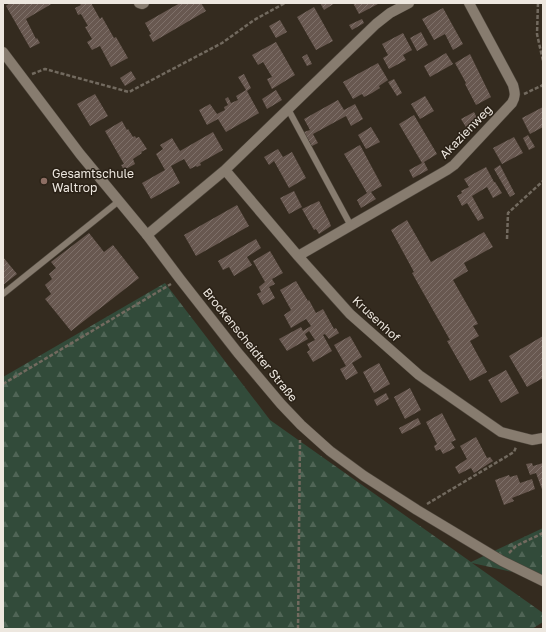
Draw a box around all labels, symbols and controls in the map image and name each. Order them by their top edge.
street label: Akazienweg [436,102,495,162]
place label: Gesamtschule Waltrop [52,166,134,195]
marker: Gesamtschule Waltrop [39,176,49,186]
street label: Brockenscheidter Straße [200,285,301,405]
street label: Krusenhof [349,293,404,345]

